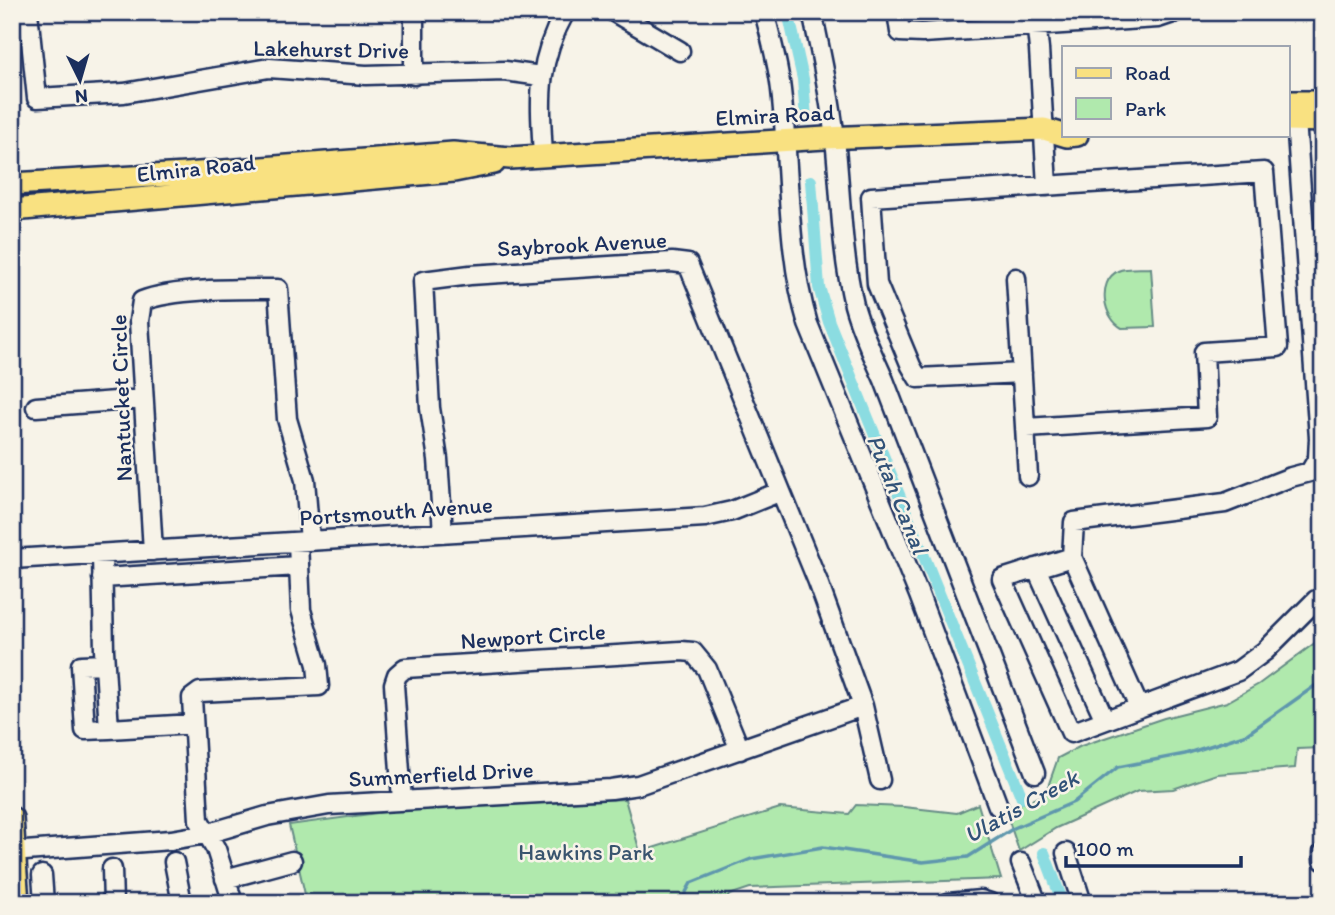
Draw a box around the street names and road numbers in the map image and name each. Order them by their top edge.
street label: Lakehurst Drive [253,34,409,64]
street label: Elmira Road [715,98,836,132]
street label: Elmira Road [135,148,257,188]
street label: Saybrook Avenue [496,226,668,262]
street label: Nantucket Circle [104,314,138,482]
street label: Portsmouth Avenue [298,490,494,532]
street label: Newport Circle [459,617,607,655]
street label: Summerfield Drive [348,755,534,793]

